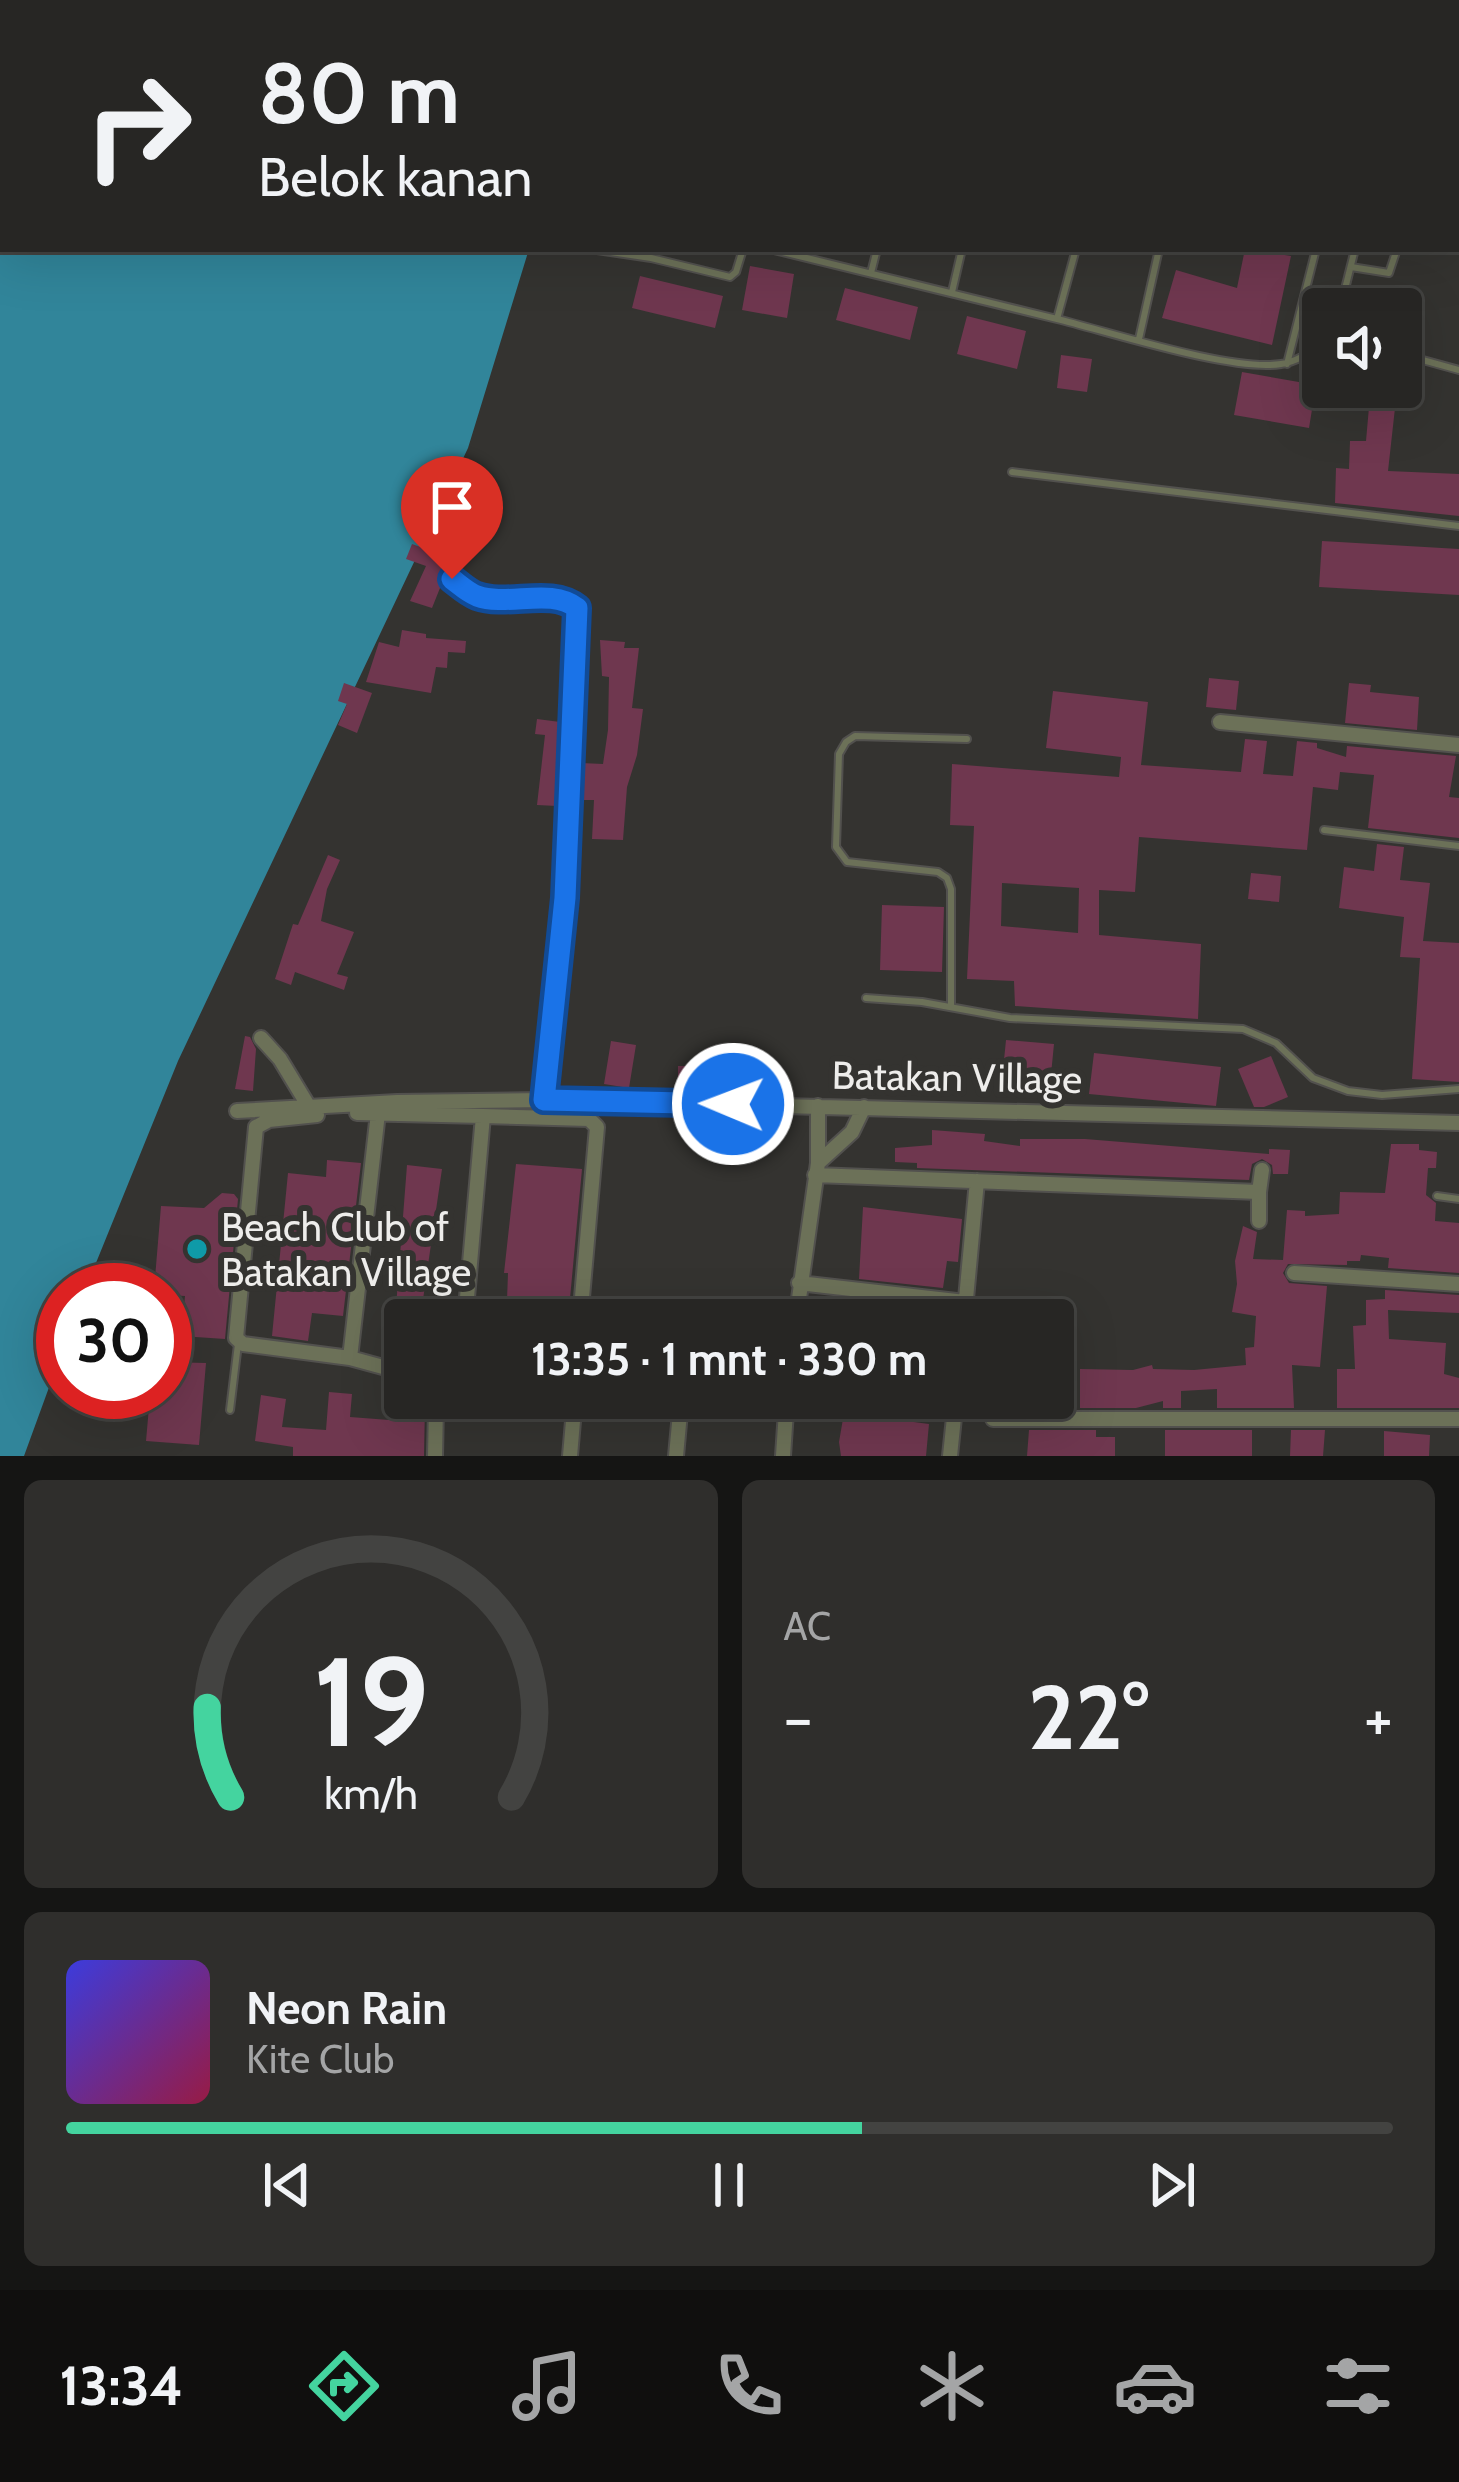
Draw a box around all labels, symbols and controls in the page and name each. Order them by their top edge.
text: 80 m [258,42,460,144]
icon: right [60,48,216,204]
text: Belok kanan [258,144,533,210]
map controls [1302,288,1422,408]
button: sound [1302,288,1422,408]
pin [401,456,503,579]
icon: arrive [419,474,485,540]
position arrow [670,1041,796,1167]
street label: Batakan Village [831,1051,1083,1103]
place label: Beach Club of Batakan Village [221,1203,471,1296]
marker: Beach Club of Batakan Village [184,1236,210,1262]
speed limit sign: 30 [36,1263,192,1419]
text: 13:35 · 1 mnt · 330 m [531,1332,927,1386]
text: AC [784,1602,831,1650]
text: 19 [313,1626,429,1777]
text: 22° [1028,1662,1149,1772]
text: − [784,1677,813,1758]
text: + [1364,1677,1393,1758]
text: km/h [324,1768,418,1820]
text: Neon Rain [246,1981,447,2035]
text: Kite Club [246,2035,394,2083]
icon: previous [254,2152,320,2218]
icon: pause [696,2152,762,2218]
icon: next [1139,2152,1205,2218]
icon: directions [302,2344,386,2428]
icon: music [505,2344,589,2428]
icon: phone [707,2344,791,2428]
icon: climate [910,2344,994,2428]
icon: car [1113,2344,1197,2428]
icon: filters [1316,2344,1400,2428]
text: 13:34 [59,2353,183,2419]

